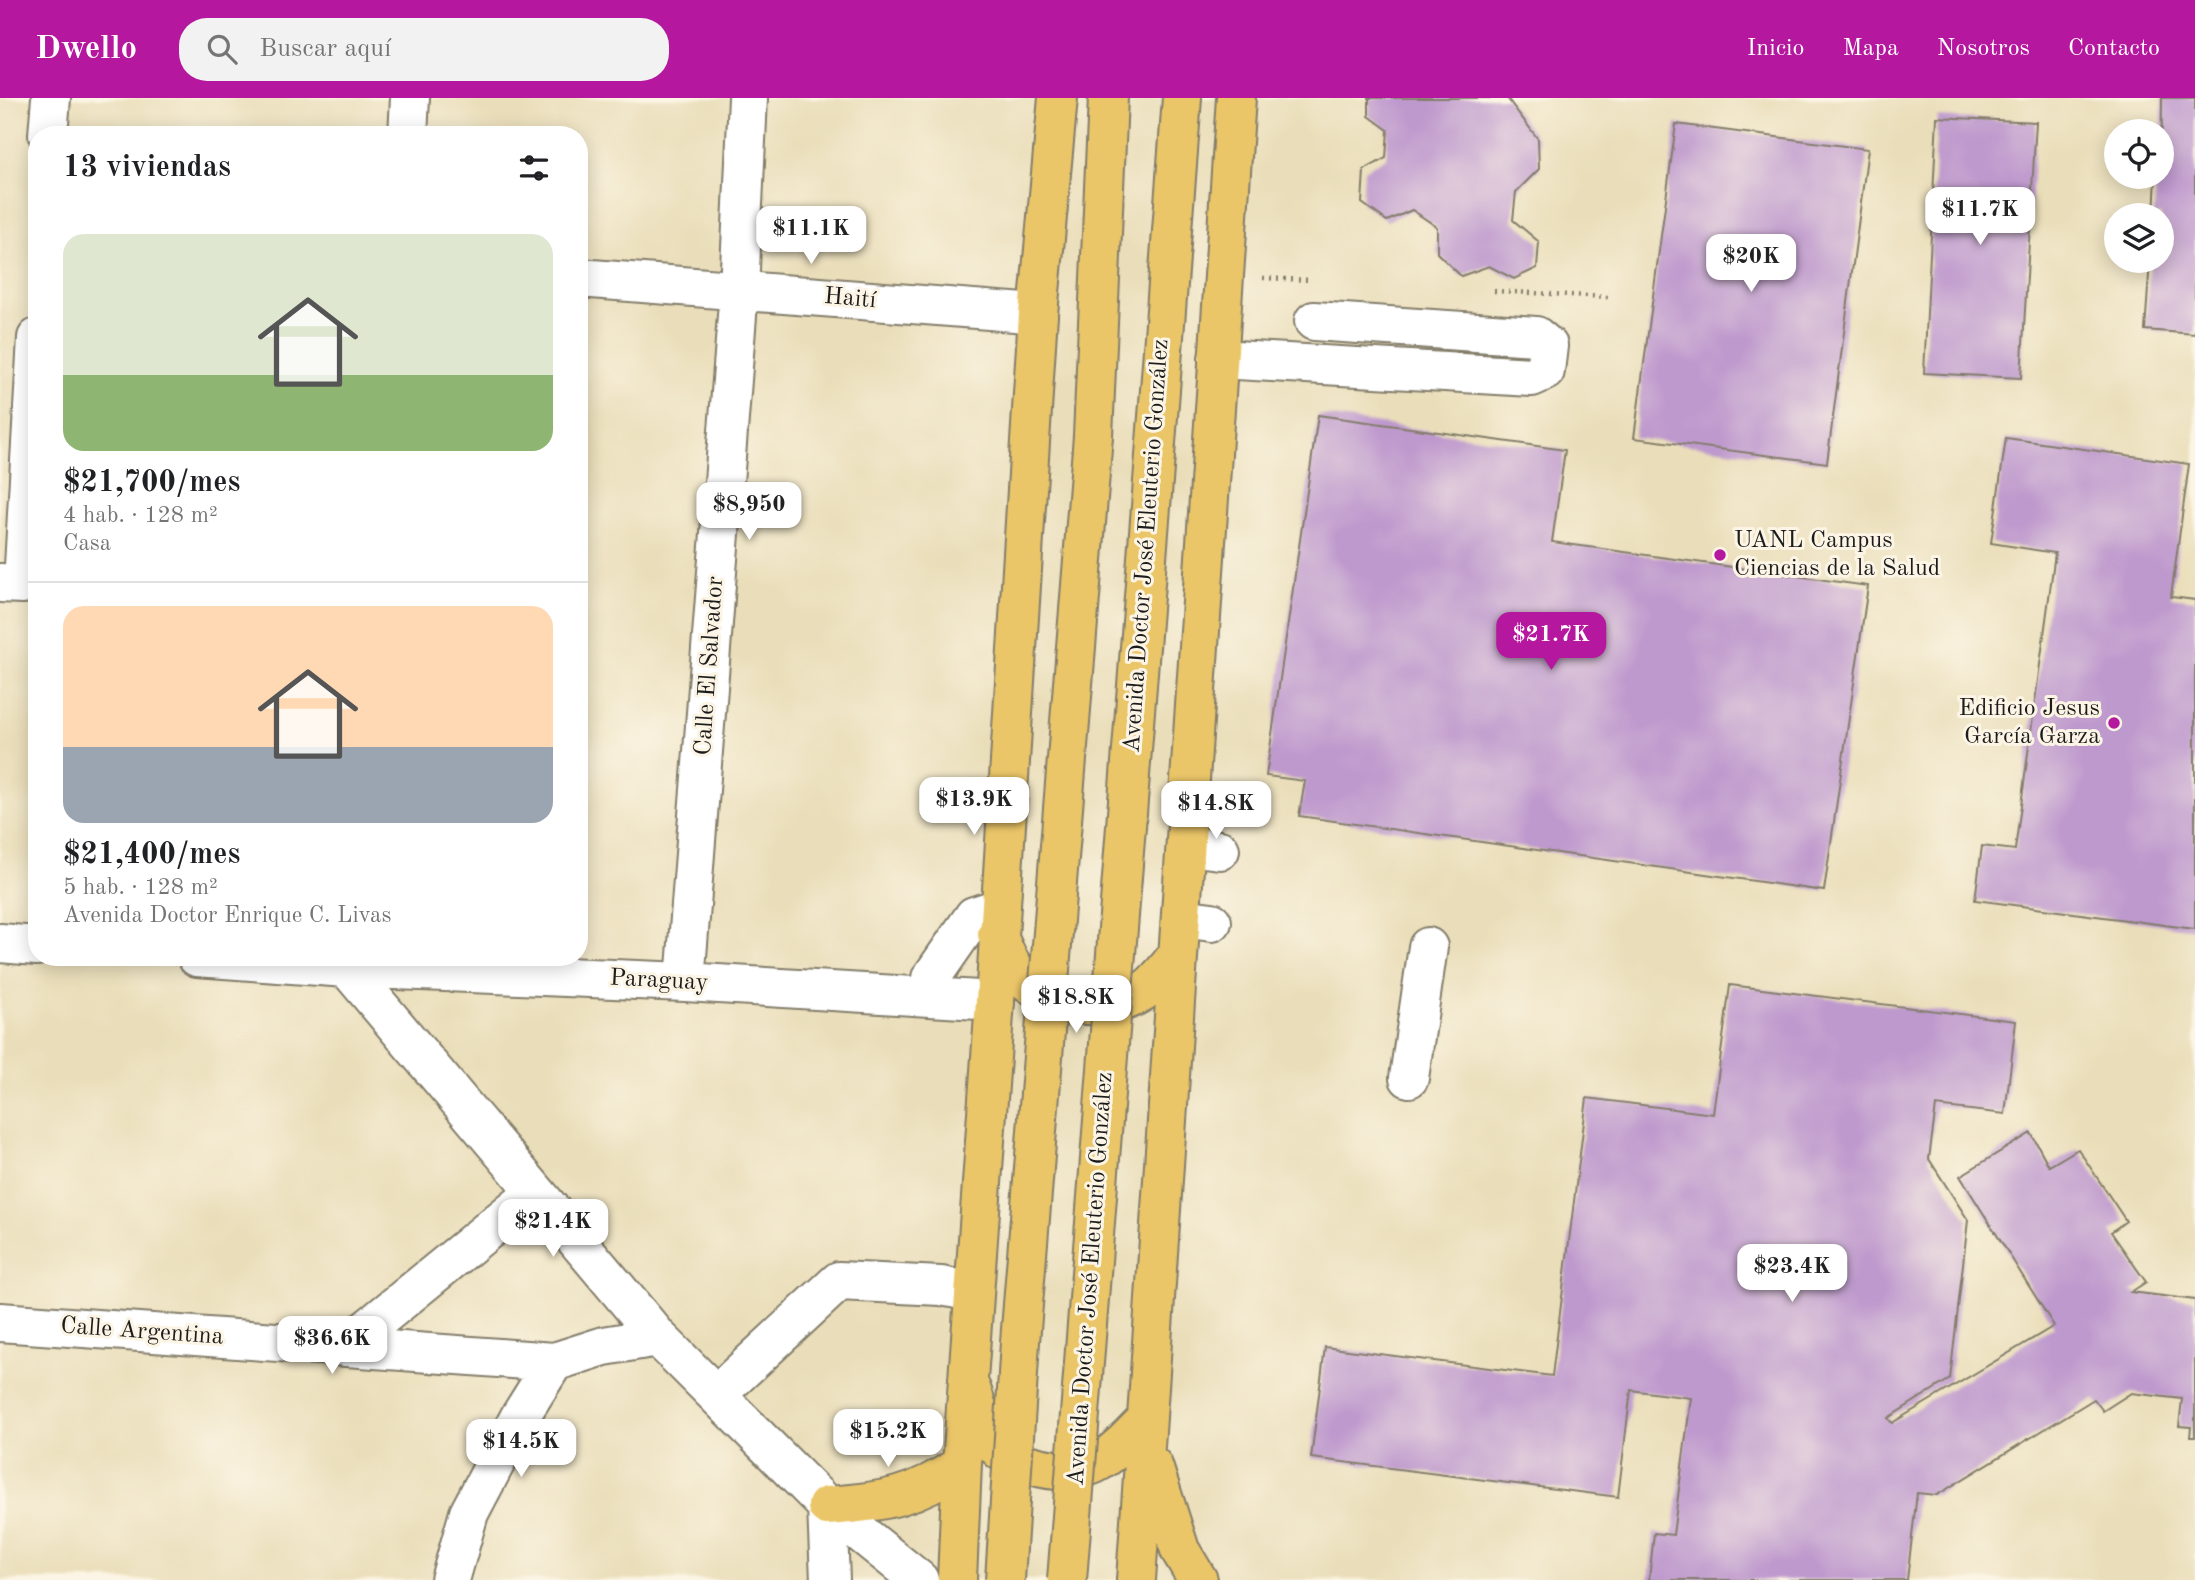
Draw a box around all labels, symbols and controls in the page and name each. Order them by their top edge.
search box [179,18,669,81]
icon: search [203,30,241,68]
text: Dwello [35,33,137,66]
text: Buscar aquí [259,36,391,62]
text: Inicio [1747,37,1805,61]
text: Mapa [1843,37,1899,61]
text: Nosotros [1937,37,2030,61]
text: Contacto [2068,37,2160,61]
map controls [2104,119,2174,273]
button: locate [2104,119,2174,189]
icon: filters [515,149,553,187]
text: 13 viviendas [63,153,231,183]
pin: $11.7K [1923,188,2037,247]
text: $11.7K [1941,198,2019,221]
button: layers [2104,203,2174,273]
pin: $11.1K [754,206,868,266]
text: $11.1K [772,217,850,240]
pin: $20K [1710,234,1792,294]
text: $20K [1722,245,1780,268]
icon: home [245,279,371,405]
street label: Haití [823,285,878,313]
street label: Avenida Doctor José Eleuterio González [1121,338,1173,754]
text: $21,700/mes [63,468,240,498]
pin: $8,950 [692,482,806,542]
text: $8,950 [712,493,786,516]
text: 4 hab. · 128 m² [63,504,218,527]
place label: UANL Campus Ciencias de la Salud [1734,529,1940,581]
text: Casa [63,532,111,555]
marker: UANL Campus Ciencias de la Salud [1712,547,1728,563]
street label: Calle El Salvador [692,575,728,756]
pin: $21.7K [1494,612,1608,672]
text: $21.7K [1512,623,1590,646]
icon: home [245,651,371,777]
place label: Edificio Jesus García Garza [1958,697,2100,749]
marker: Edificio Jesus García Garza [2106,715,2122,731]
pin: $13.9K [917,778,1031,837]
pin: $14.8K [1159,782,1273,841]
text: $13.9K [935,788,1013,811]
text: $14.8K [1177,792,1255,815]
text: $21,400/mes [63,840,240,870]
text: 5 hab. · 128 m² [63,876,218,899]
text: Avenida Doctor Enrique C. Livas [63,904,391,927]
street label: Paraguay [609,966,709,996]
pin: $18.8K [1019,976,1133,1035]
text: $18.8K [1037,986,1115,1009]
street label: Avenida Doctor José Eleuterio González [1065,1071,1117,1487]
pin: $21.4K [496,1200,610,1259]
text: $21.4K [514,1210,592,1233]
pin: $23.4K [1735,1244,1849,1304]
text: $23.4K [1753,1255,1831,1278]
street label: Calle Argentina [60,1314,225,1350]
pin: $36.6K [275,1316,389,1376]
text: $36.6K [293,1327,371,1350]
pin: $15.2K [831,1410,945,1469]
pin: $14.5K [464,1420,578,1479]
text: $15.2K [849,1420,927,1443]
text: $14.5K [482,1430,560,1453]

